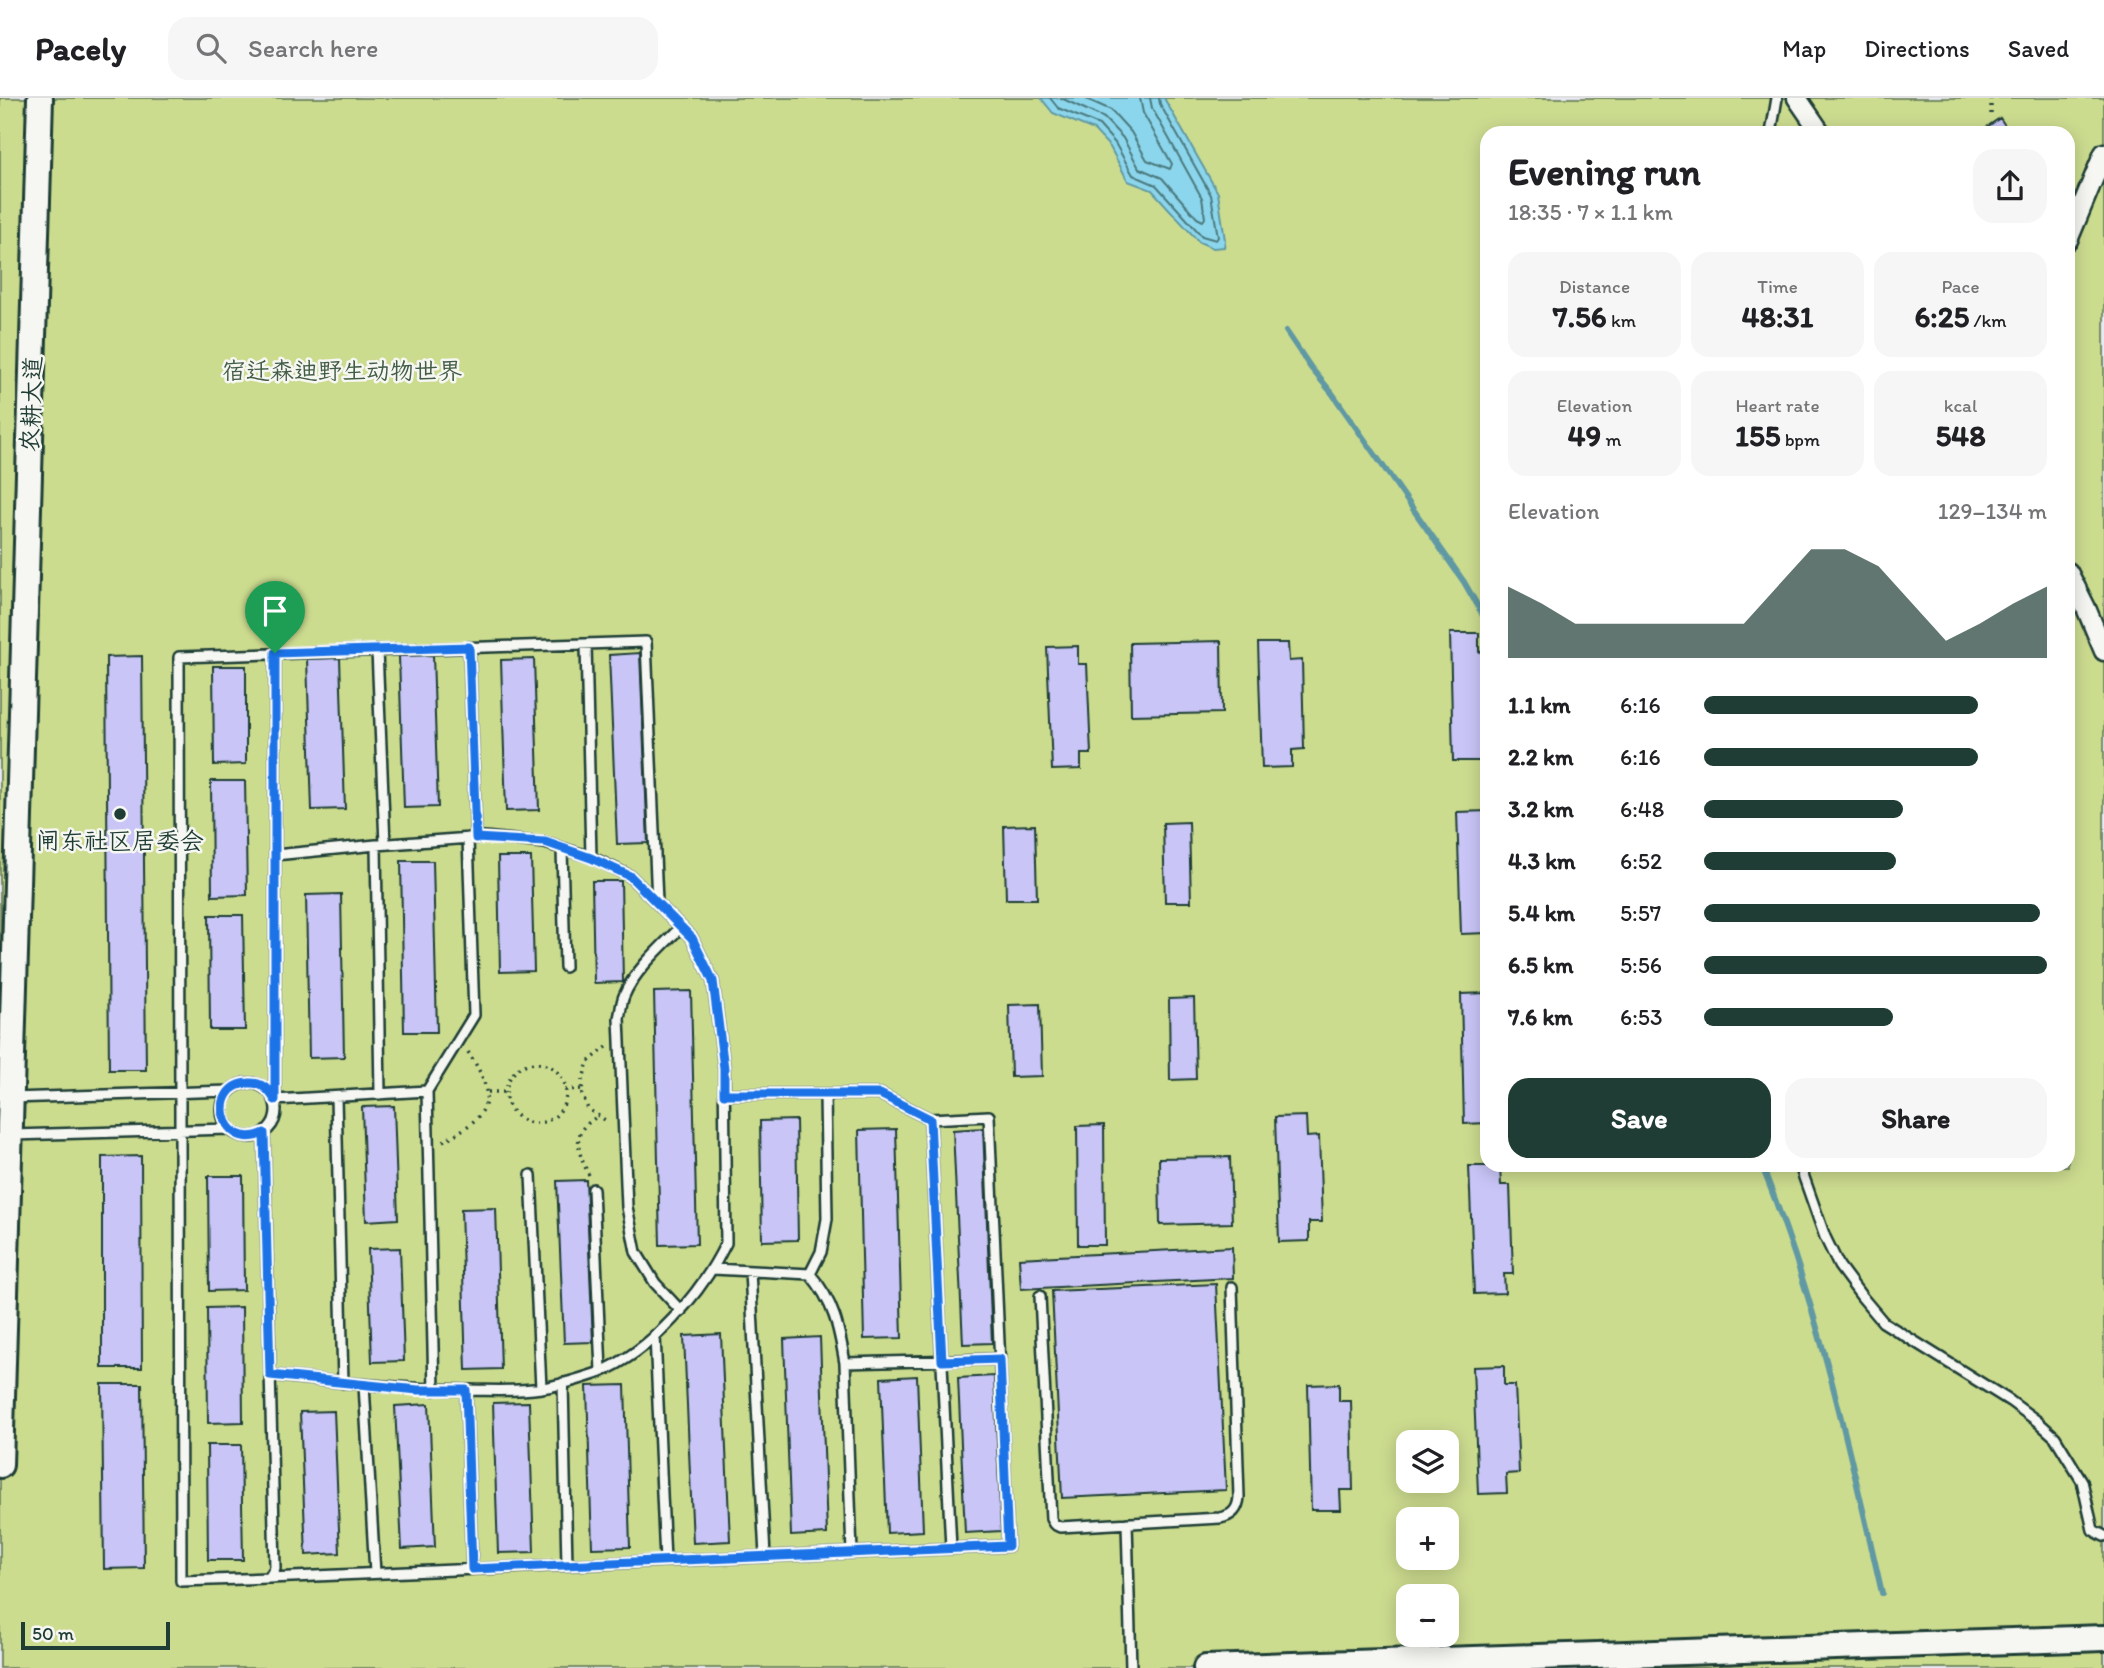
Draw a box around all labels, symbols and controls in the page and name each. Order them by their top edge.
search box [168,17,658,80]
text: Pacely [35,29,126,68]
icon: search [192,29,230,67]
text: Search here [248,32,378,64]
text: Map [1782,34,1826,63]
text: Directions [1864,34,1970,63]
text: Saved [2008,34,2069,63]
text: Evening run [1508,149,1701,195]
button: share [1973,149,2047,223]
text: 18:35 · 7 × 1.1 km [1508,198,1673,226]
text: Distance [1559,275,1630,298]
text: Time [1757,275,1798,298]
text: Pace [1941,275,1980,298]
text: 7.56 [1553,298,1607,335]
text: 48:31 [1741,298,1814,335]
text: 6:25 [1914,298,1969,335]
text: km [1607,309,1636,332]
text: /km [1969,309,2007,332]
street label: 农耕大道 [15,356,47,452]
park label: 宿迁森迪野生动物世界 [222,356,462,385]
text: Elevation [1557,394,1632,417]
text: Heart rate [1735,394,1820,417]
text: kcal [1944,394,1977,417]
text: 49 [1568,417,1601,454]
text: 155 [1735,417,1780,454]
text: 548 [1935,417,1986,454]
text: m [1601,428,1622,451]
text: bpm [1780,428,1820,451]
text: Elevation [1508,497,1599,525]
text: 129–134 m [1938,497,2047,525]
pin [245,581,305,653]
icon: arrive [256,592,294,630]
text: 1.1 km [1508,691,1571,719]
text: 6:16 [1620,691,1661,719]
text: 2.2 km [1508,743,1573,771]
text: 6:16 [1620,743,1661,771]
text: 3.2 km [1508,795,1574,823]
text: 6:48 [1620,795,1664,823]
marker: 闸东社区居委会 [112,806,128,822]
place label: 闸东社区居委会 [36,826,204,855]
text: 4.3 km [1508,847,1576,875]
text: 6:52 [1620,847,1662,875]
text: 5.4 km [1508,899,1575,927]
text: 5:57 [1620,899,1661,927]
text: 6.5 km [1508,951,1573,979]
text: 5:56 [1620,951,1662,979]
text: 7.6 km [1508,1003,1573,1031]
text: 6:53 [1620,1003,1662,1031]
button: Save [1508,1078,1771,1158]
button: Share [1785,1078,2047,1158]
map controls [1396,1430,1459,1647]
button: layers [1396,1430,1459,1493]
button: + [1396,1507,1459,1570]
button: − [1396,1584,1459,1647]
scale bar [21,1619,170,1651]
text: 50 m [32,1622,74,1645]

